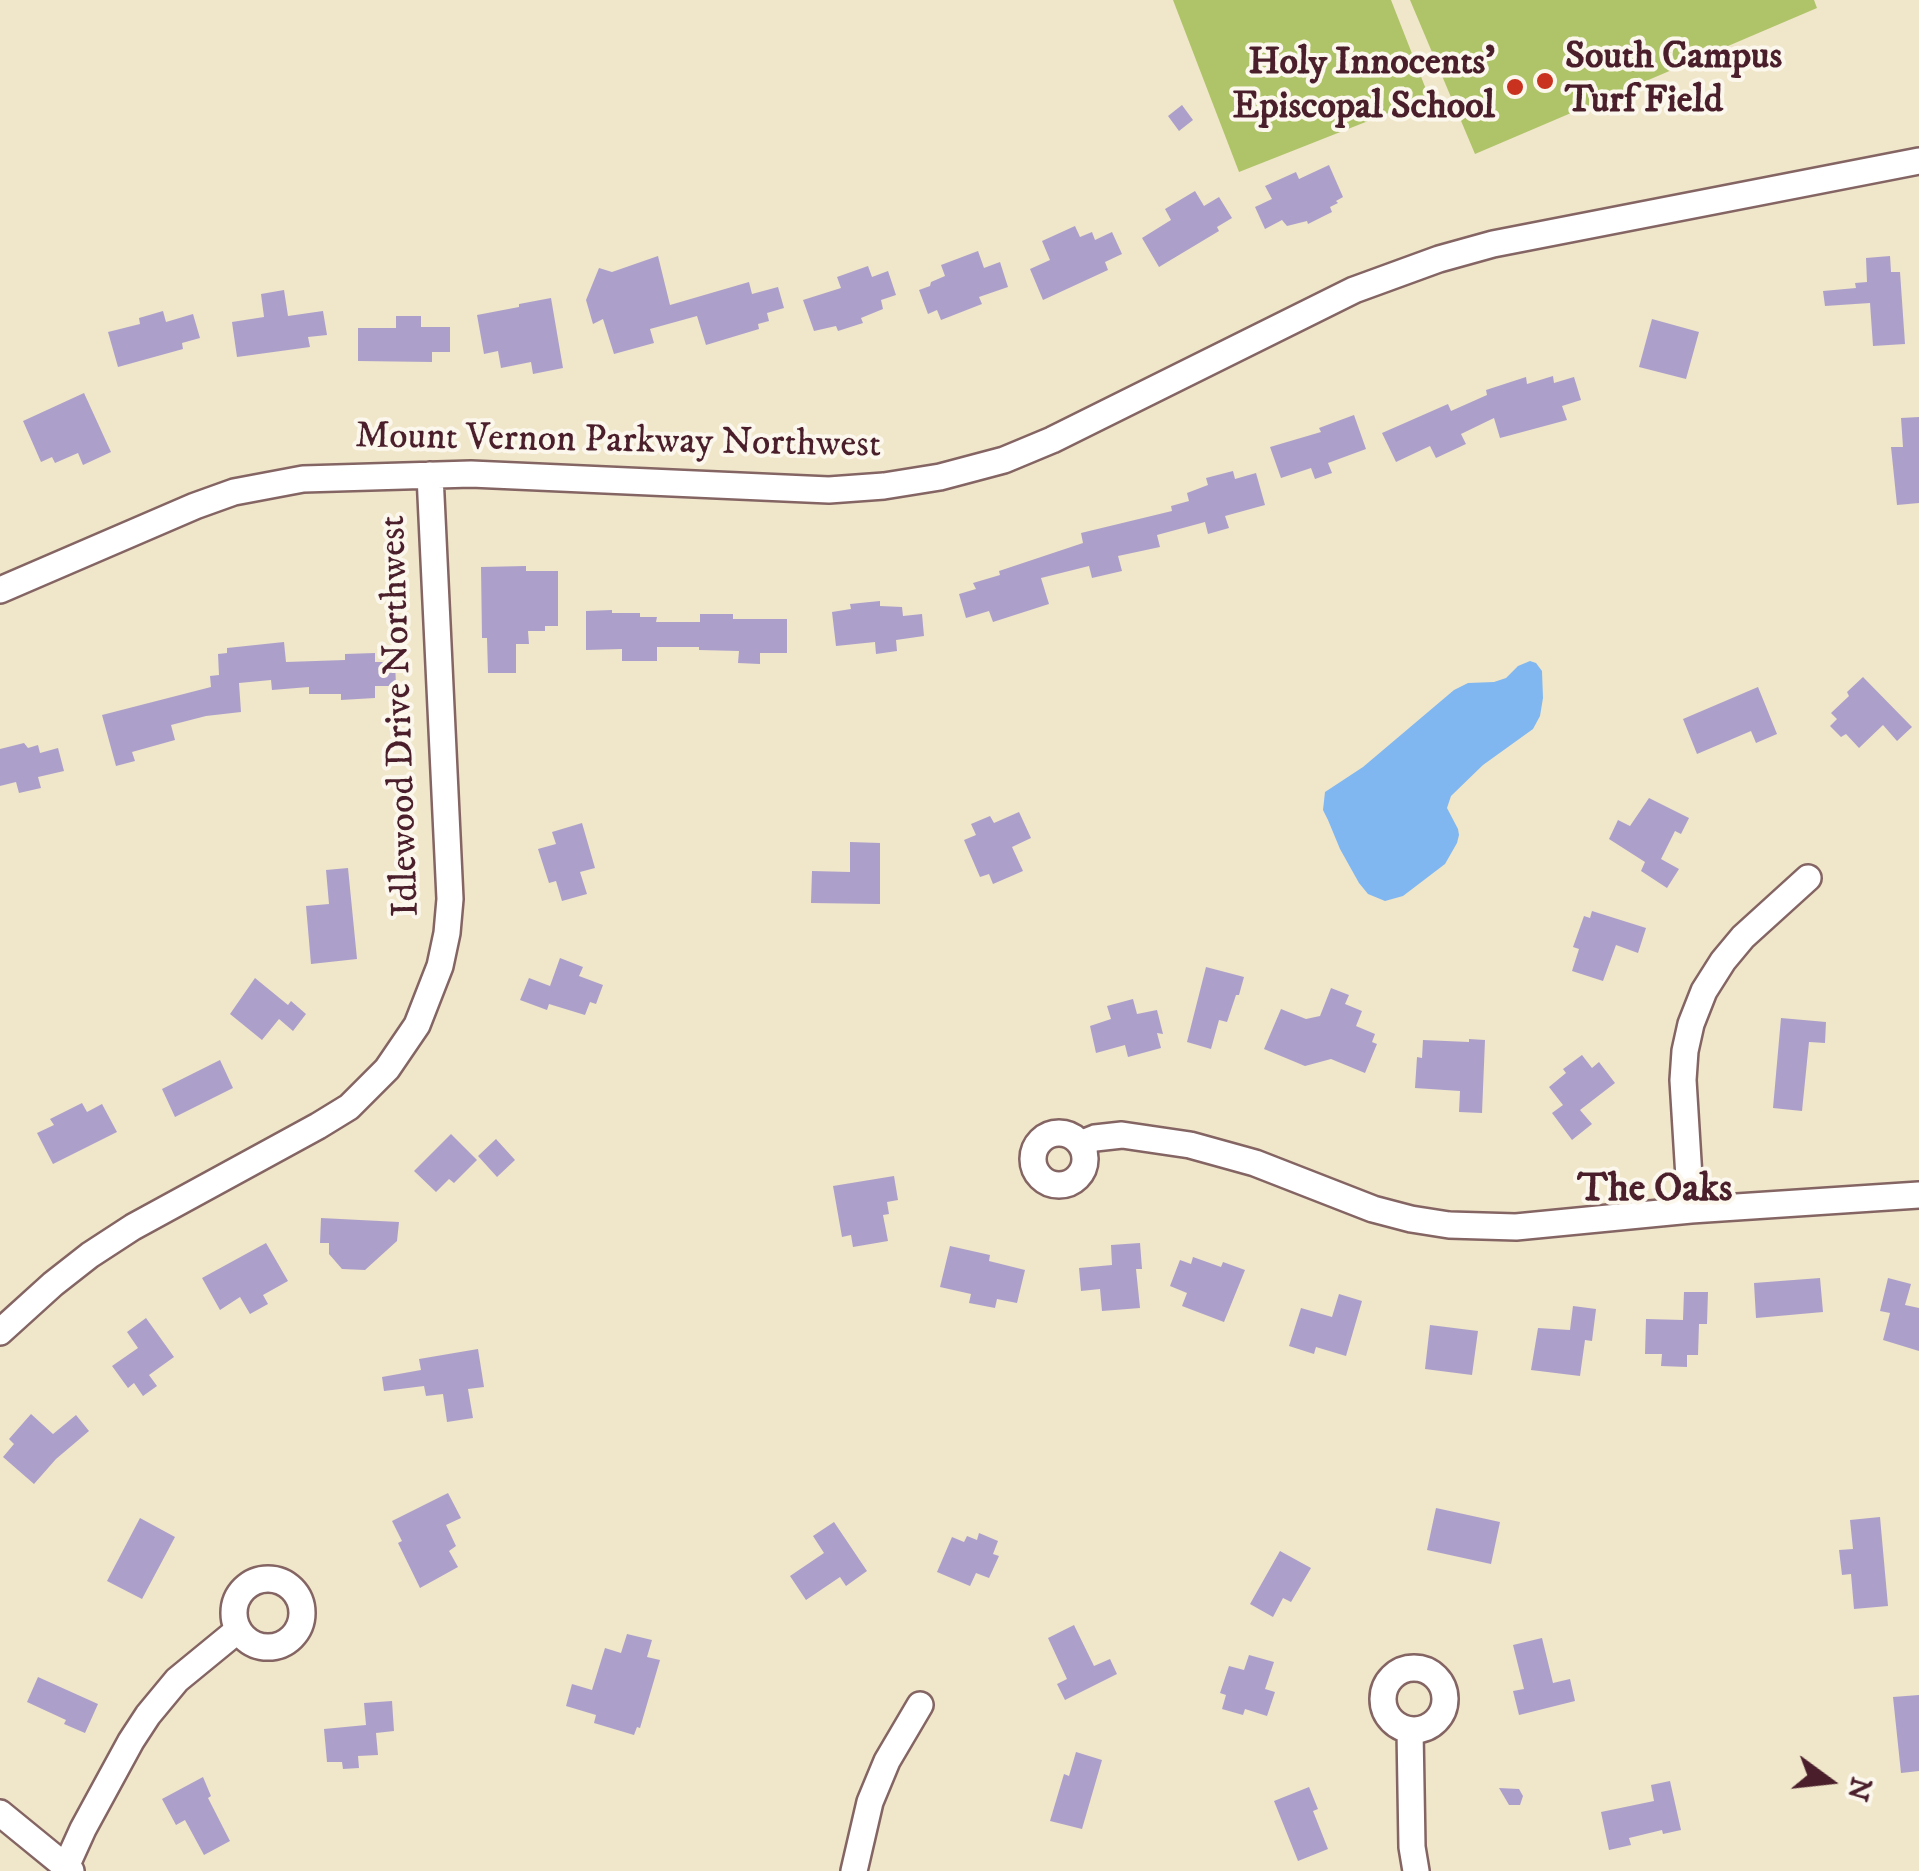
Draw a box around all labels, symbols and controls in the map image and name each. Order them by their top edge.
place label: South Campus Turf Field [1565,36,1782,125]
place label: Holy Innocents' Episcopal School [1233,42,1495,132]
marker: South Campus Turf Field [1534,70,1556,92]
marker: Holy Innocents' Episcopal School [1504,76,1526,98]
street label: Mount Vernon Parkway Northwest [355,416,881,470]
street label: Idlewood Drive Northwest [372,514,432,918]
district label: The Oaks [1578,1168,1732,1216]
north arrow [1779,1731,1879,1831]
text: N [1839,1773,1878,1805]

